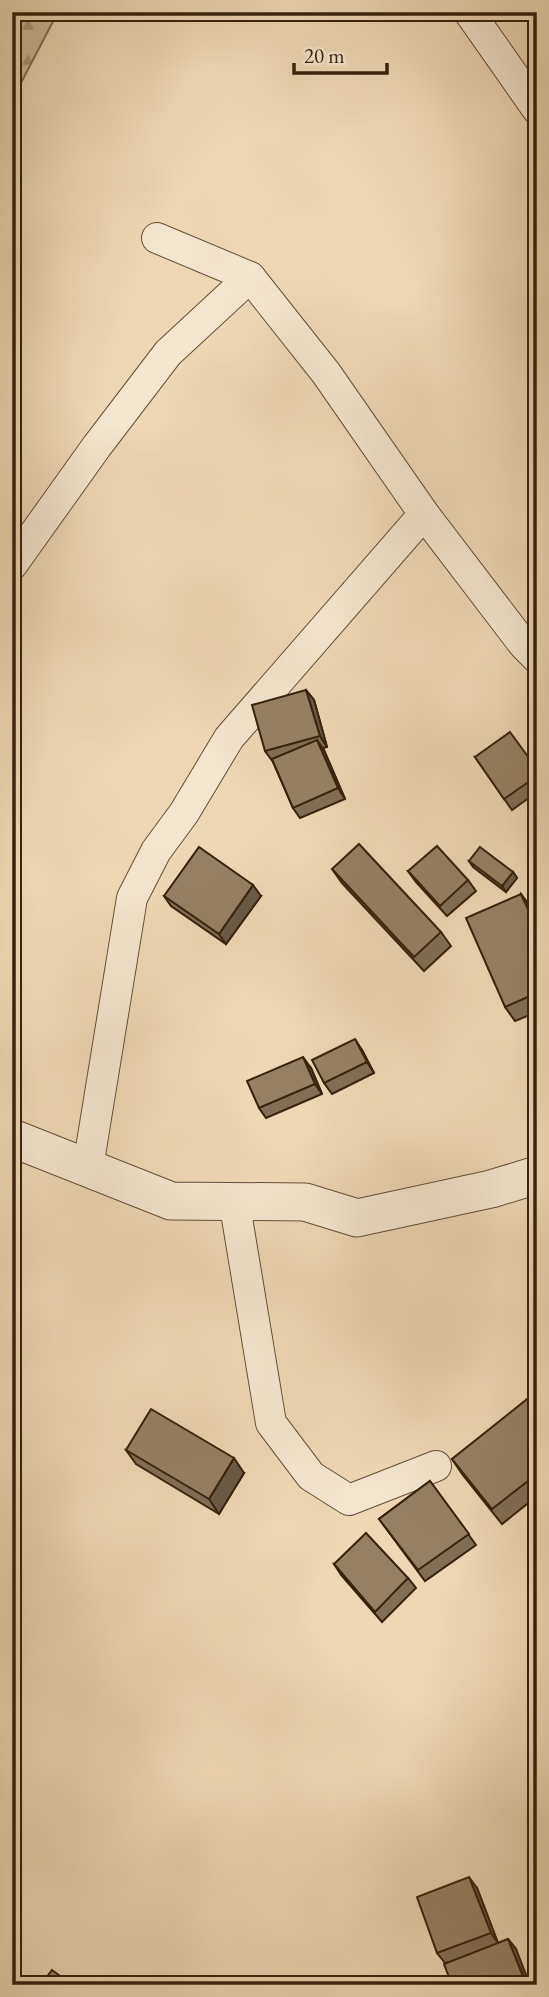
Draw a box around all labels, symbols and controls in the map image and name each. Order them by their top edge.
scale bar [294,32,386,76]
text: 20 m [304,42,345,69]

